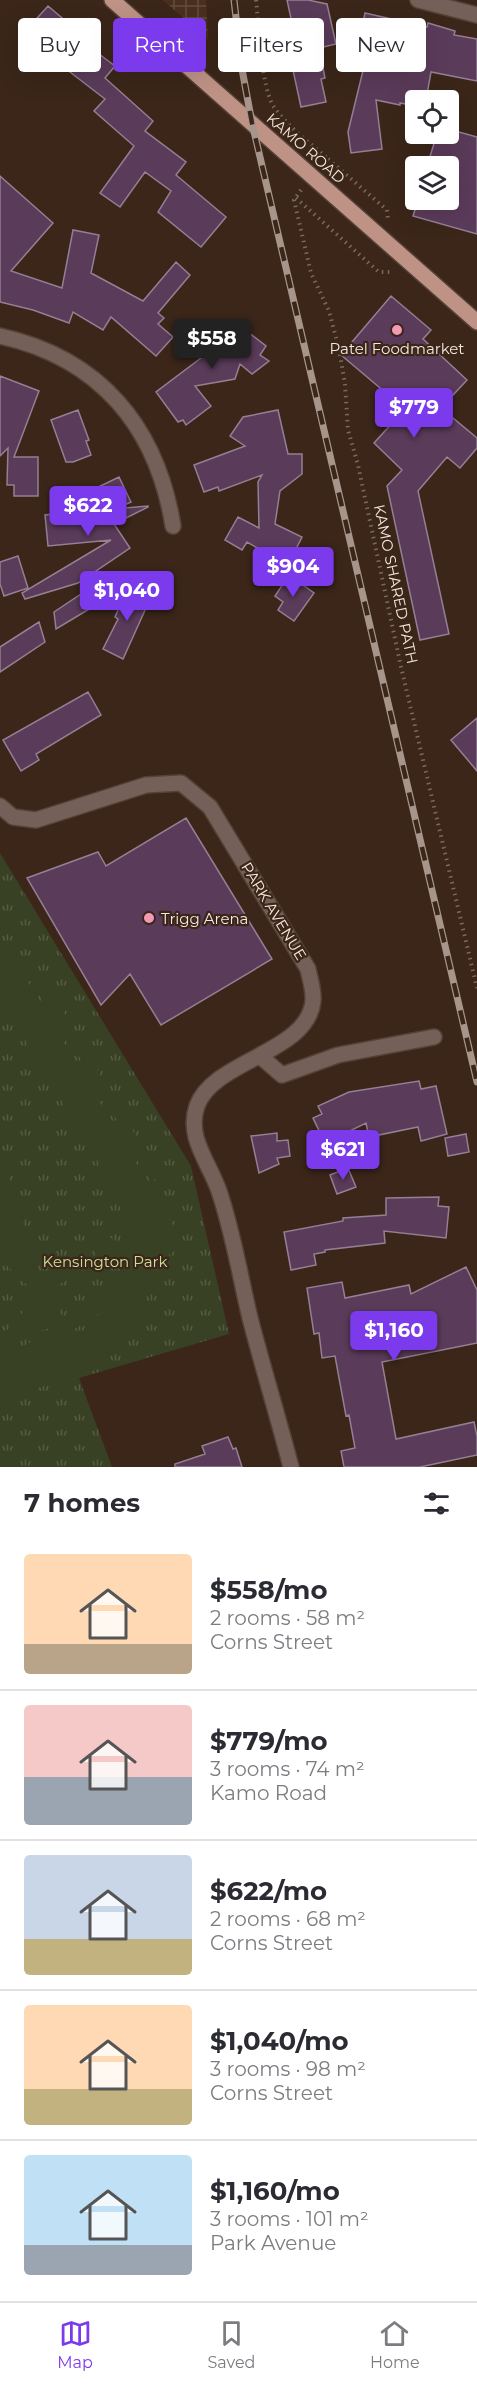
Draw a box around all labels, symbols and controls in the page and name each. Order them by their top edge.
chip: Buy [18,18,101,72]
chip: Rent [113,18,206,72]
chip: Filters [218,18,324,72]
chip: New [336,18,426,72]
map controls [405,90,459,210]
button: locate [405,90,459,144]
street label: KAMO ROAD [263,109,349,187]
button: layers [405,156,459,210]
pin: $558 [176,319,248,370]
marker: Patel Foodmarket [390,323,404,337]
text: $558 [187,326,237,350]
place label: Patel Foodmarket [330,339,464,358]
pin: $779 [378,388,450,439]
text: $779 [389,395,439,419]
pin: $622 [52,486,124,537]
text: $622 [63,493,113,517]
street label: KAMO SHARED PATH [370,503,422,665]
pin: $904 [257,547,329,598]
text: $904 [267,554,319,578]
pin: $1,040 [78,571,176,622]
text: $1,040 [94,578,160,602]
street label: PARK AVENUE [237,859,311,963]
place label: Trigg Arena [161,909,248,928]
marker: Trigg Arena [142,911,156,925]
pin: $621 [307,1130,379,1181]
text: $621 [320,1137,366,1161]
park label: Kensington Park [43,1252,167,1271]
pin: $1,160 [345,1311,443,1362]
text: $1,160 [364,1318,424,1342]
text: 7 homes [24,1487,140,1519]
icon: filters [420,1487,453,1520]
text: $558/mo [210,1574,328,1606]
icon: home [72,1578,144,1650]
text: 2 rooms · 58 m² [210,1606,365,1630]
text: Corns Street [210,1630,333,1654]
text: $779/mo [210,1725,328,1757]
icon: home [72,1729,144,1801]
text: 3 rooms · 74 m² [210,1757,365,1781]
text: Kamo Road [210,1781,327,1805]
text: $622/mo [210,1875,327,1907]
icon: home [72,1879,144,1951]
text: 2 rooms · 68 m² [210,1907,366,1931]
text: Corns Street [210,1931,333,1955]
text: $1,040/mo [210,2025,349,2057]
icon: home [72,2029,144,2101]
text: 3 rooms · 98 m² [210,2057,366,2081]
text: Corns Street [210,2081,333,2105]
text: $1,160/mo [210,2175,340,2207]
icon: home [72,2179,144,2251]
text: 3 rooms · 101 m² [210,2207,369,2231]
text: Park Avenue [210,2231,336,2255]
tab: Map [57,2317,93,2372]
tab: Saved [207,2317,255,2372]
tab: Home [370,2317,420,2372]

